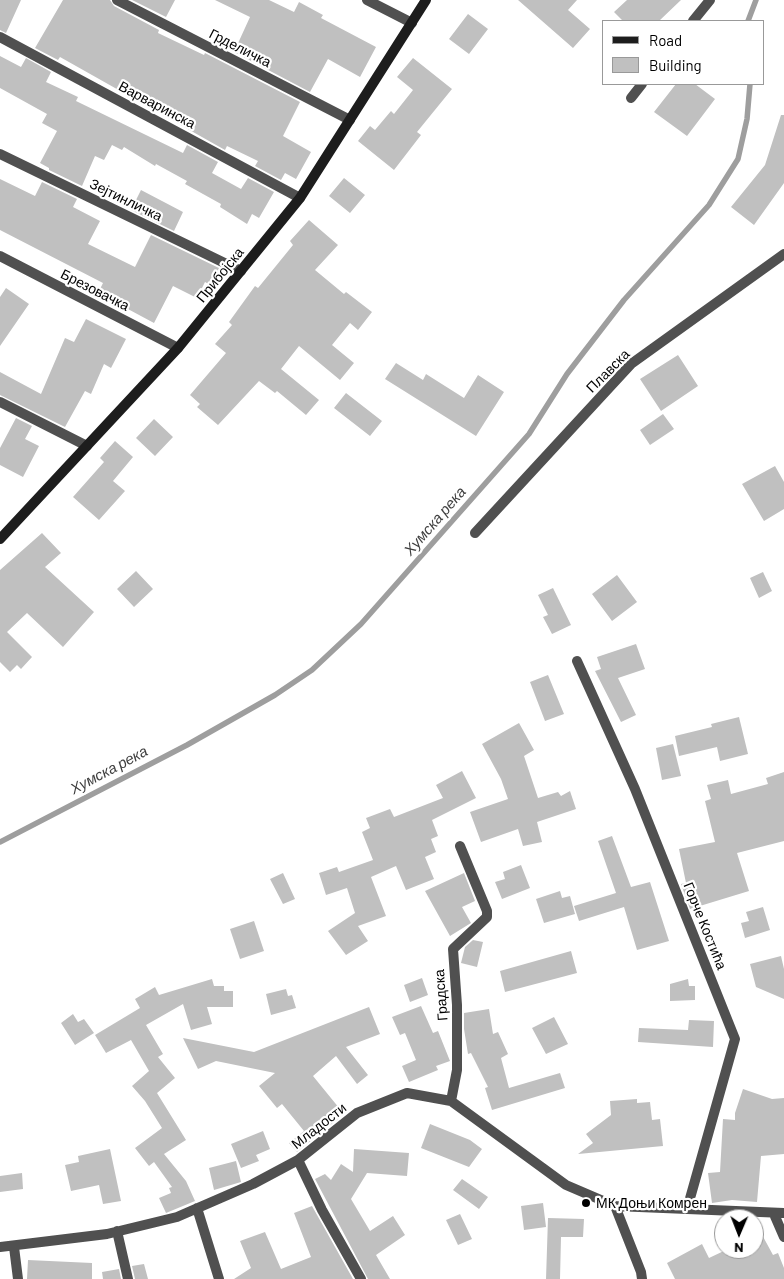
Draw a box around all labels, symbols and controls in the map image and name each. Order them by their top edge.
legend [602,20,764,85]
street label: Грделичка [206,25,274,71]
text: Road [649,31,682,49]
text: Building [649,56,702,74]
street label: Варваринска [116,78,198,132]
street label: Зејтинличка [87,175,165,225]
street label: Прибојска [193,244,247,306]
street label: Брезовачка [58,266,132,314]
street label: Плавска [583,346,633,396]
water label: Хумска река [400,483,470,559]
water label: Хумска река [67,742,151,798]
street label: Горче Костића [680,880,730,972]
street label: Градска [431,969,451,1021]
street label: Младости [288,1099,350,1153]
place label: МК Доњи Комрен [596,1195,707,1211]
marker: МК Доњи Комрен [580,1197,592,1209]
north arrow [714,1209,764,1259]
text: N [734,1240,744,1257]

